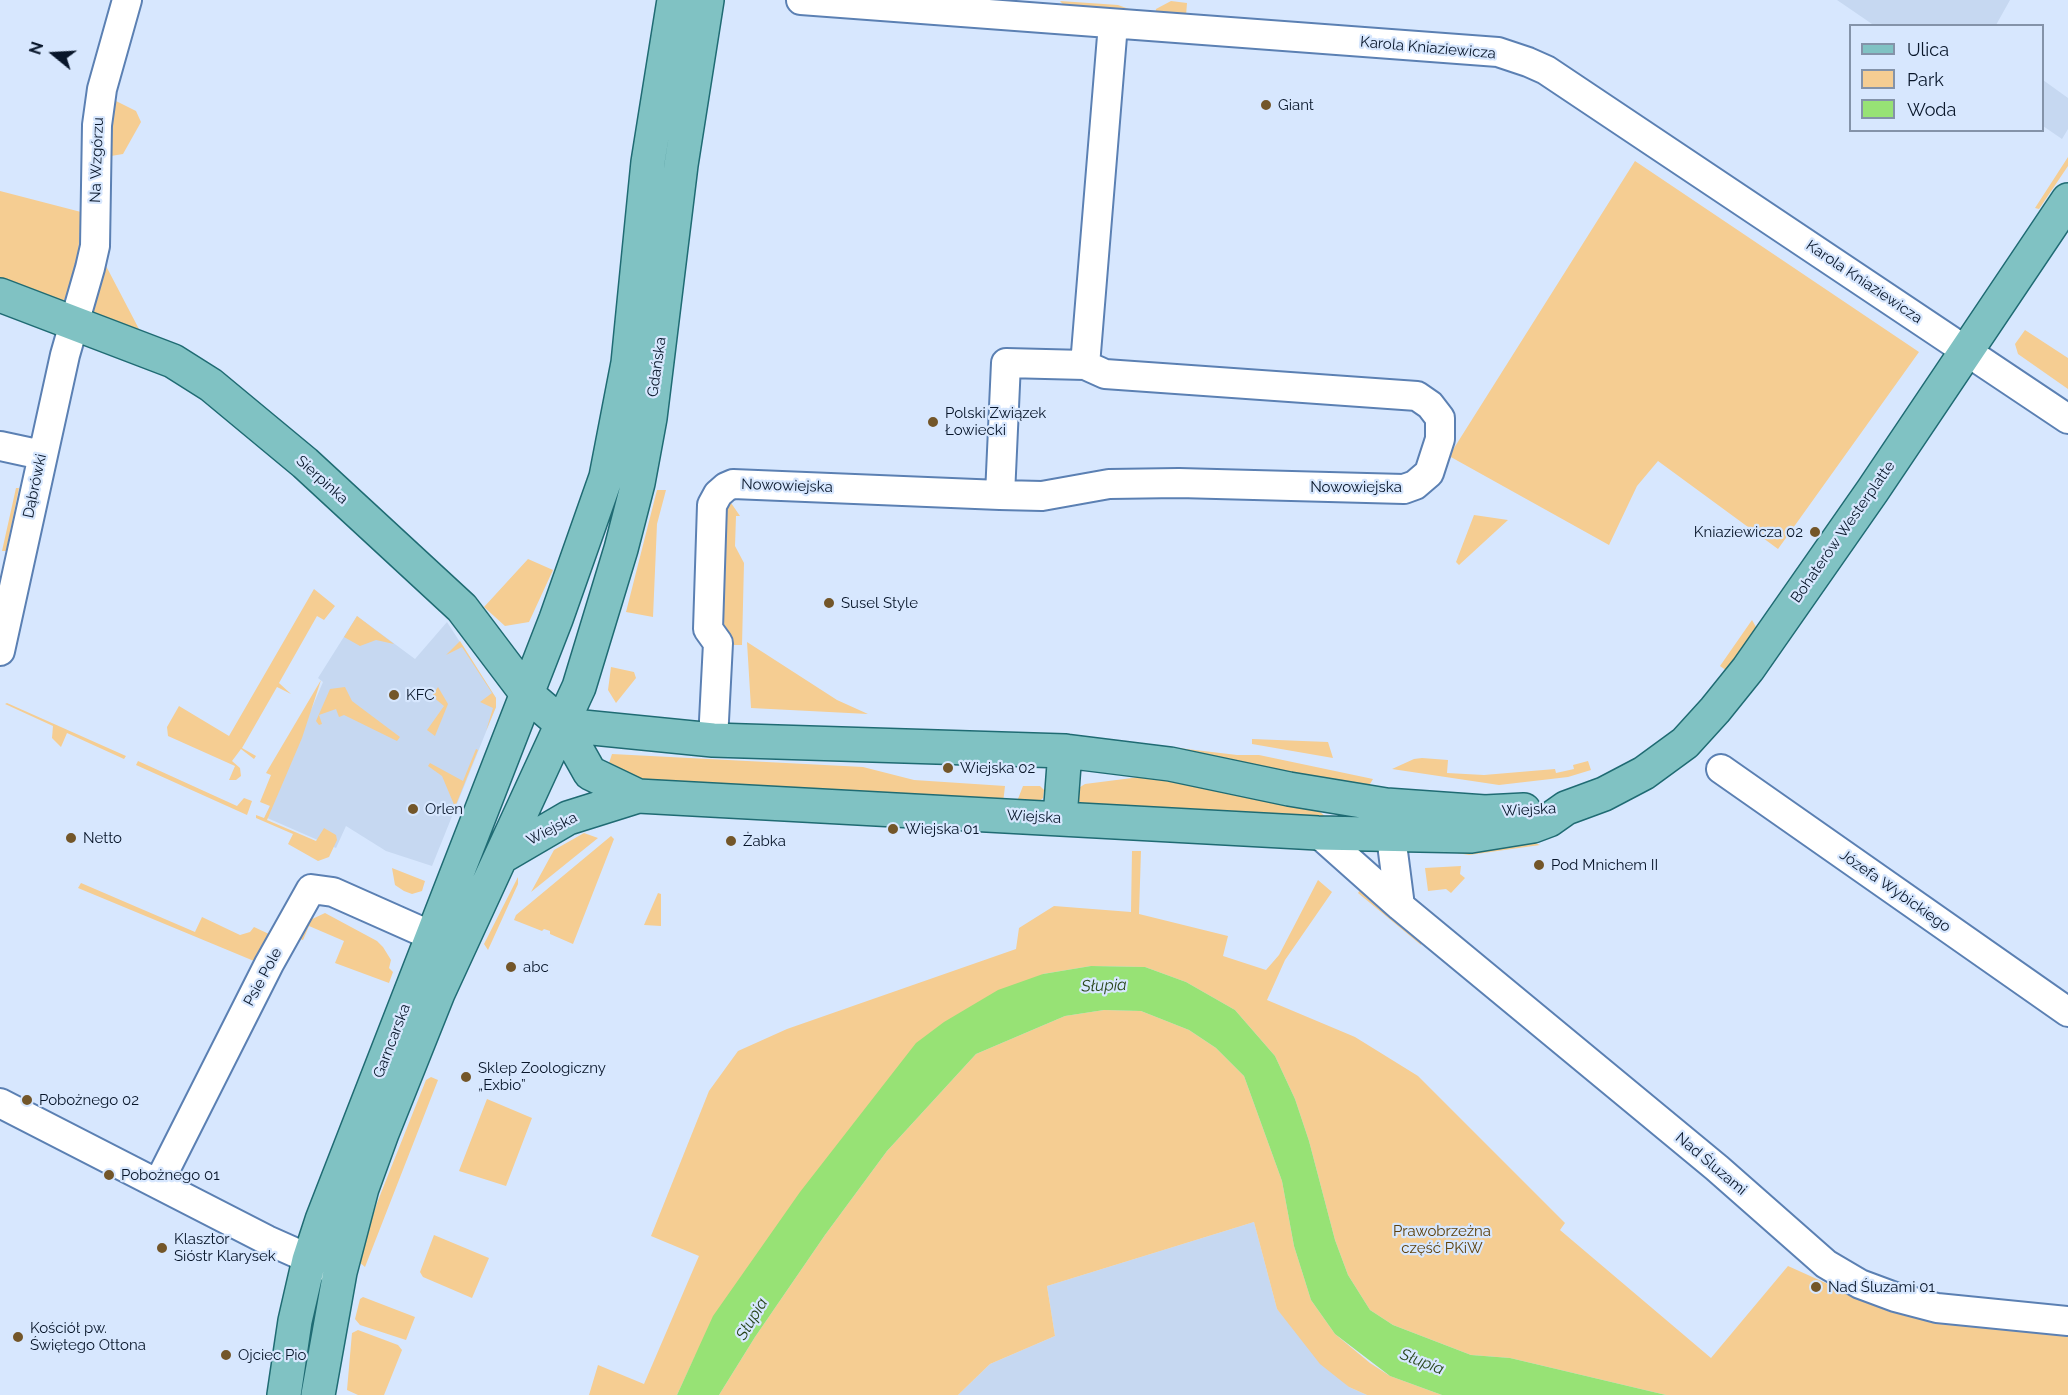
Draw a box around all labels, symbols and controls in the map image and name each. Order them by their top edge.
north arrow [24,24,84,84]
legend [1849,24,2044,132]
street label: Karola Kniaziewicza [1359,33,1497,63]
text: Ulica [1907,39,1949,60]
text: N [25,40,47,57]
text: Park [1907,69,1944,90]
place label: Giant [1278,96,1314,114]
marker: Giant [1259,98,1273,112]
text: Woda [1907,99,1956,120]
street label: Na Wzgórzu [87,117,107,203]
street label: Karola Kniaziewicza [1803,236,1925,328]
street label: Gdańska [644,336,670,398]
place label: Polski Związek Łowiecki [945,404,1046,439]
marker: Polski Związek Łowiecki [926,415,940,429]
street label: Dąbrówki [19,452,51,520]
street label: Sierpinka [292,452,352,508]
street label: Bohaterów Westerplatte [1787,458,1899,606]
street label: Nowowiejska [741,475,833,497]
street label: Nowowiejska [1310,478,1402,496]
place label: Kniaziewicza 02 [1694,523,1803,541]
marker: Kniaziewicza 02 [1808,525,1822,539]
place label: Susel Style [841,594,918,612]
marker: Susel Style [822,596,836,610]
place label: KFC [406,686,435,704]
marker: KFC [387,688,401,702]
place label: Wiejska 02 [960,759,1035,777]
marker: Wiejska 02 [941,761,955,775]
place label: Orlen [425,800,463,818]
street label: Wiejska [1501,800,1557,820]
marker: Orlen [406,802,420,816]
street label: Wiejska [1006,807,1062,827]
street label: Wiejska [524,809,580,849]
place label: Wiejska 01 [905,820,979,838]
marker: Wiejska 01 [886,822,900,836]
place label: Netto [83,829,122,847]
marker: Netto [64,831,78,845]
place label: Żabka [743,832,786,850]
marker: Żabka [724,834,738,848]
street label: Józefa Wybickiego [1836,846,1954,936]
place label: Pod Mnichem II [1551,856,1658,874]
marker: Pod Mnichem II [1532,858,1546,872]
street label: Psie Pole [240,945,286,1009]
place label: abc [523,958,549,976]
marker: abc [504,960,518,974]
water label: Słupia [1081,976,1127,996]
street label: Garncarska [370,1001,414,1081]
place label: Sklep Zoologiczny „Exbio” [478,1059,606,1094]
marker: Sklep Zoologiczny „Exbio” [459,1070,473,1084]
place label: Pobożnego 02 [39,1091,139,1109]
marker: Pobożnego 02 [20,1093,34,1107]
street label: Nad Śluzami [1672,1129,1750,1199]
place label: Pobożnego 01 [121,1166,220,1184]
marker: Pobożnego 01 [102,1168,116,1182]
park label: Prawobrzeżna część PKiW [1393,1222,1491,1257]
place label: Klasztor Sióstr Klarysek [174,1230,276,1265]
marker: Klasztor Sióstr Klarysek [155,1241,169,1255]
place label: Nad Śluzami 01 [1828,1278,1935,1296]
marker: Nad Śluzami 01 [1809,1280,1823,1294]
water label: Słupia [732,1295,772,1343]
place label: Kościół pw. Świętego Ottona [30,1319,146,1354]
marker: Kościół pw. Świętego Ottona [11,1330,25,1344]
water label: Słupia [1397,1345,1447,1379]
place label: Ojciec Pio [238,1346,307,1364]
marker: Ojciec Pio [219,1348,233,1362]

